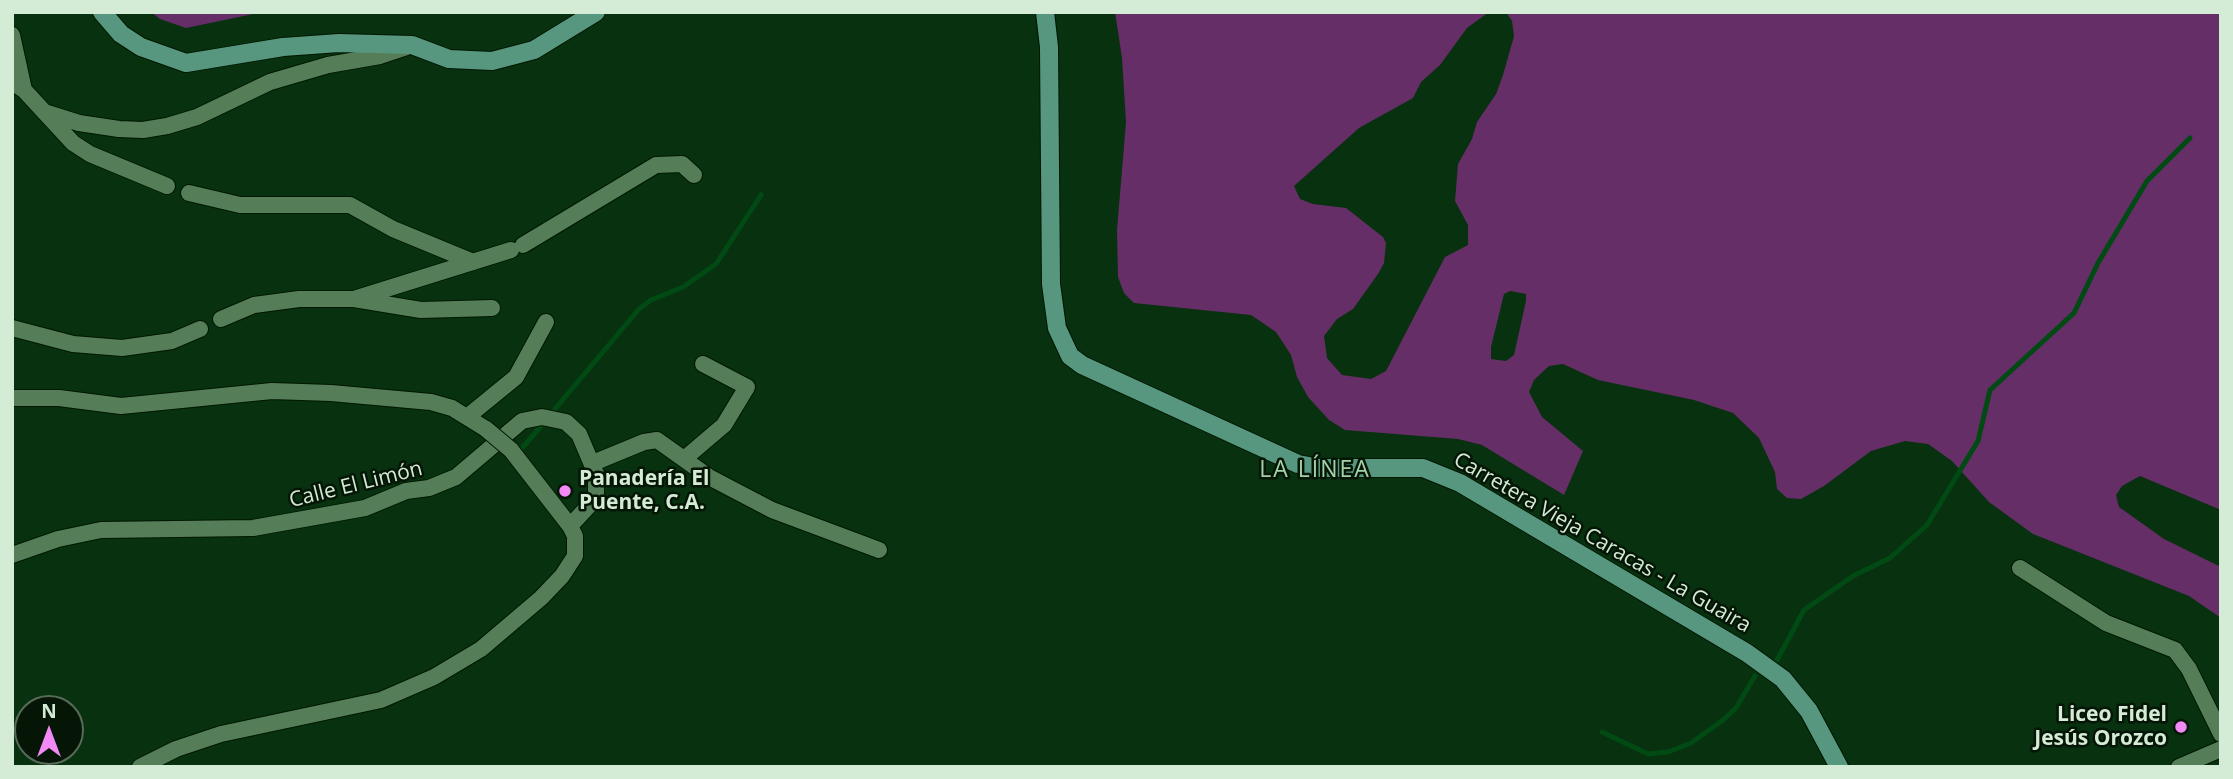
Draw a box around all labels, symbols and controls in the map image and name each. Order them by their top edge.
street label: Carretera Vieja Caracas - La Guaira [1449,447,1755,639]
street label: Calle El Limón [287,456,425,514]
district label: LA LÍNEA [1260,456,1370,484]
place label: Panadería El Puente, C.A. [579,466,709,516]
marker: Panadería El Puente, C.A. [557,483,573,499]
north arrow [14,695,84,765]
text: N [41,698,57,724]
place label: Liceo Fidel Jesús Orozco [2034,702,2167,752]
marker: Liceo Fidel Jesús Orozco [2173,719,2189,735]

